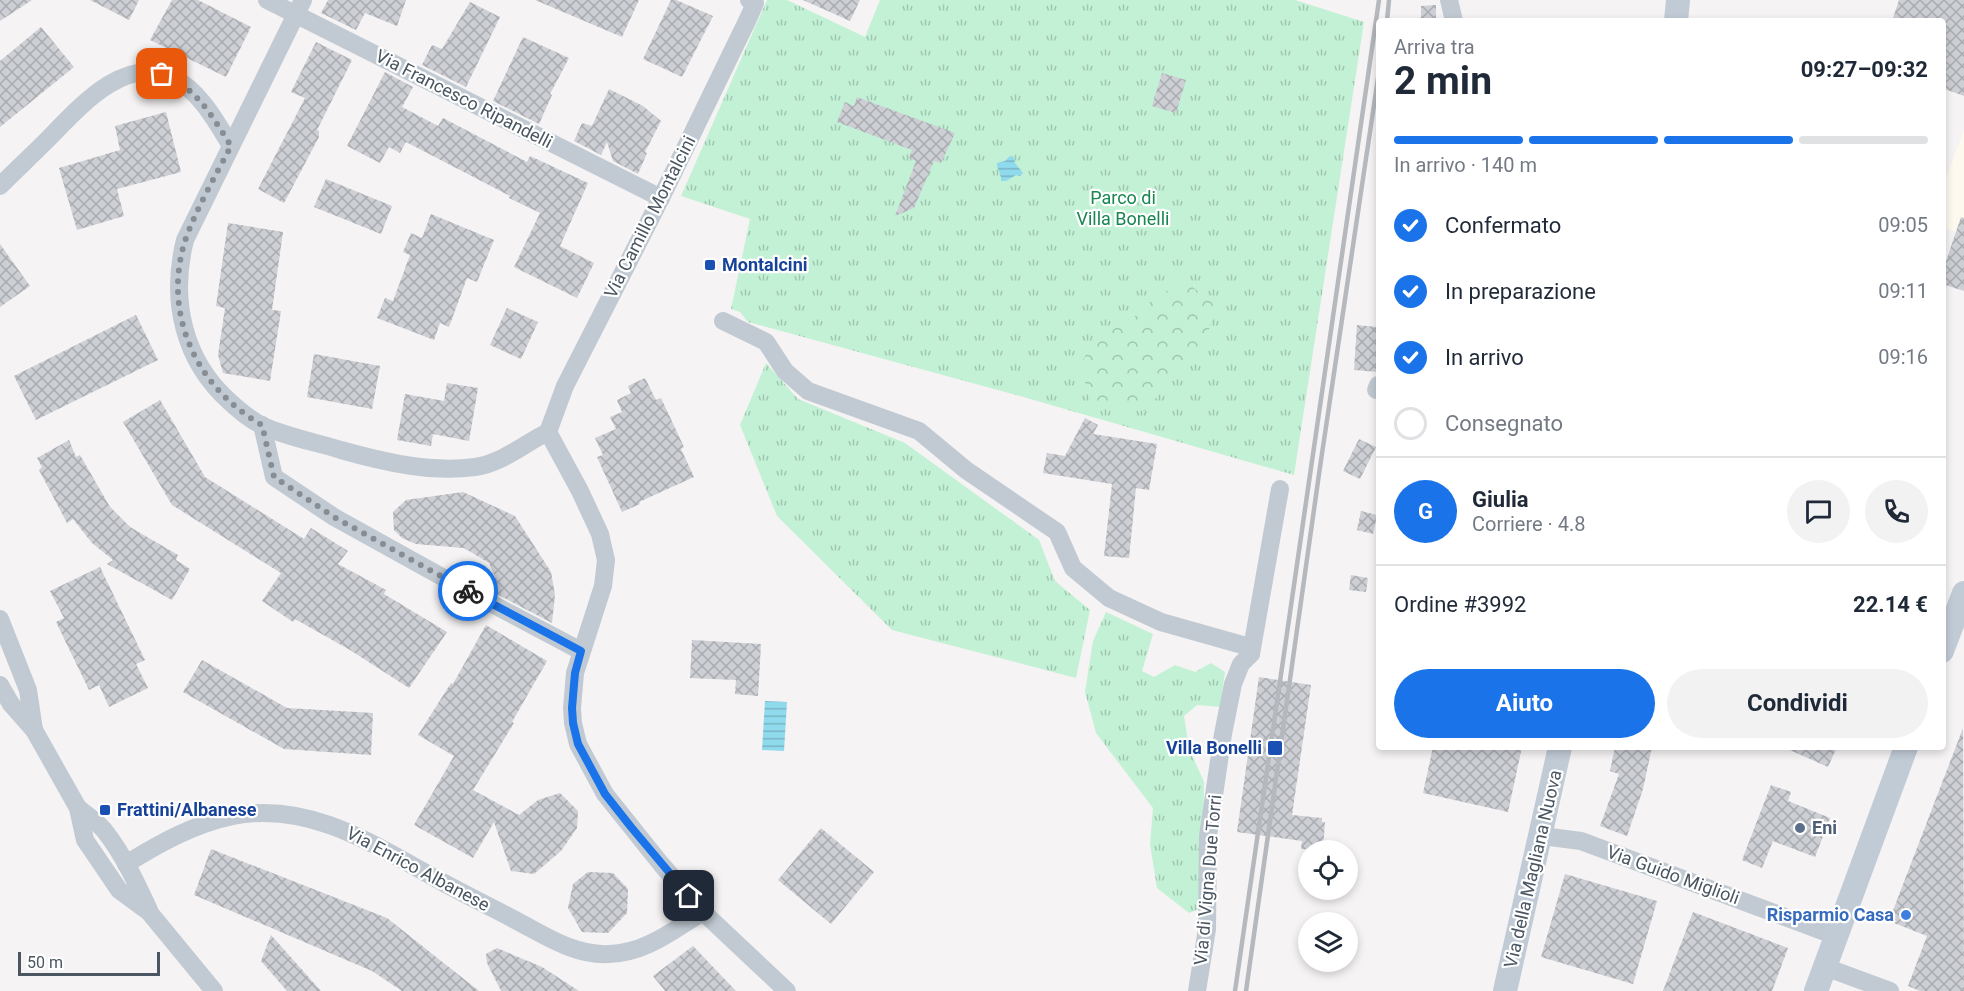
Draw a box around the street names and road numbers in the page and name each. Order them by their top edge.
street label: Via Francesco Ripandelli [372,45,556,152]
street label: Via Camillo Montalcini [599,132,700,301]
street label: Via della Magliana Nuova [1500,768,1566,970]
street label: Via di Vigna Due Torri [1190,794,1225,966]
street label: Via Enrico Albanese [343,822,493,915]
street label: Via Guido Miglioli [1604,841,1742,908]

